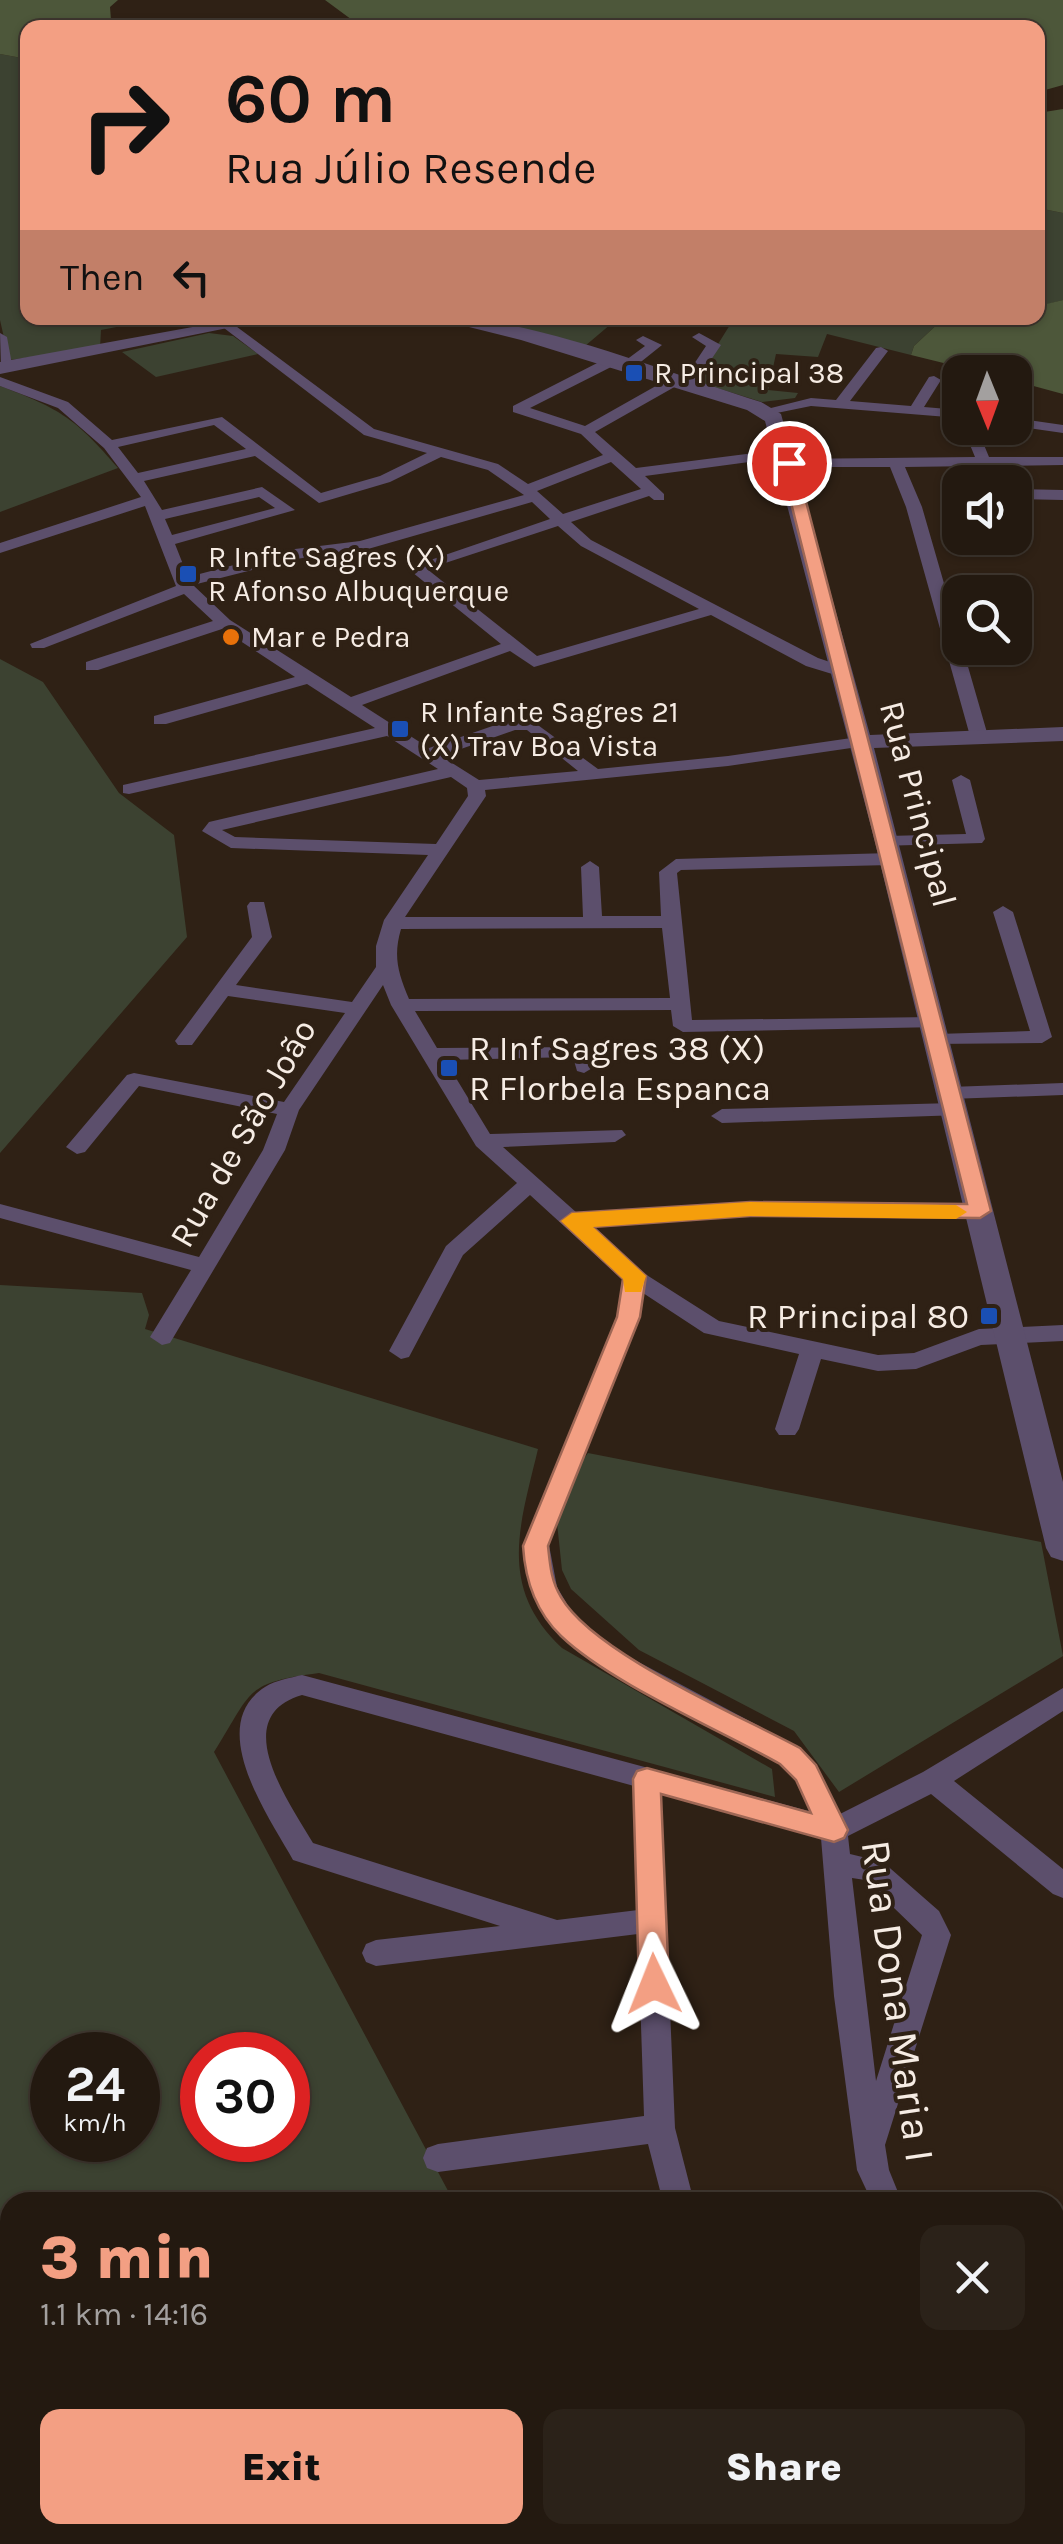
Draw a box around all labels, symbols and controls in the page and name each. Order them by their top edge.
text: 60 m [225,58,396,140]
icon: right [60,60,190,190]
text: Rua Júlio Resende [225,142,596,194]
icon: left [164,250,219,305]
text: Then [60,255,144,300]
place label: R Principal 38 [654,355,844,391]
north arrow [942,355,1032,445]
map controls [942,355,1032,665]
marker: R Principal 38 [623,362,645,384]
pin [747,421,832,506]
icon: arrive [762,436,817,491]
button: sound [942,465,1032,555]
place label: R Infte Sagres (X) R Afonso Albuquerque [208,539,509,609]
marker: R Infte Sagres (X) R Afonso Albuquerque [177,563,199,585]
button: search [942,575,1032,665]
place label: Mar e Pedra [251,619,411,655]
marker: Mar e Pedra [220,626,242,648]
place label: R Infante Sagres 21 (X) Trav Boa Vista [420,694,679,764]
street label: Rua Principal [871,696,965,912]
marker: R Infante Sagres 21 (X) Trav Boa Vista [389,718,411,740]
street label: Rua de São João [161,1012,325,1254]
place label: R Inf Sagres 38 (X) R Florbela Espanca [469,1028,771,1109]
marker: R Inf Sagres 38 (X) R Florbela Espanca [438,1057,460,1079]
place label: R Principal 80 [747,1296,969,1337]
marker: R Principal 80 [978,1305,1000,1327]
street label: Rua Dona Maria I [851,1837,945,2165]
position arrow [602,1932,706,2036]
speed limit sign: 30 [180,2032,310,2162]
text: 24 [65,2055,125,2114]
text: km/h [63,2108,127,2137]
text: 3 min [40,2223,213,2293]
button: close [920,2225,1025,2330]
text: 1.1 km · 14:16 [40,2296,208,2333]
button: Exit [40,2409,523,2524]
button: Share [543,2409,1025,2524]

